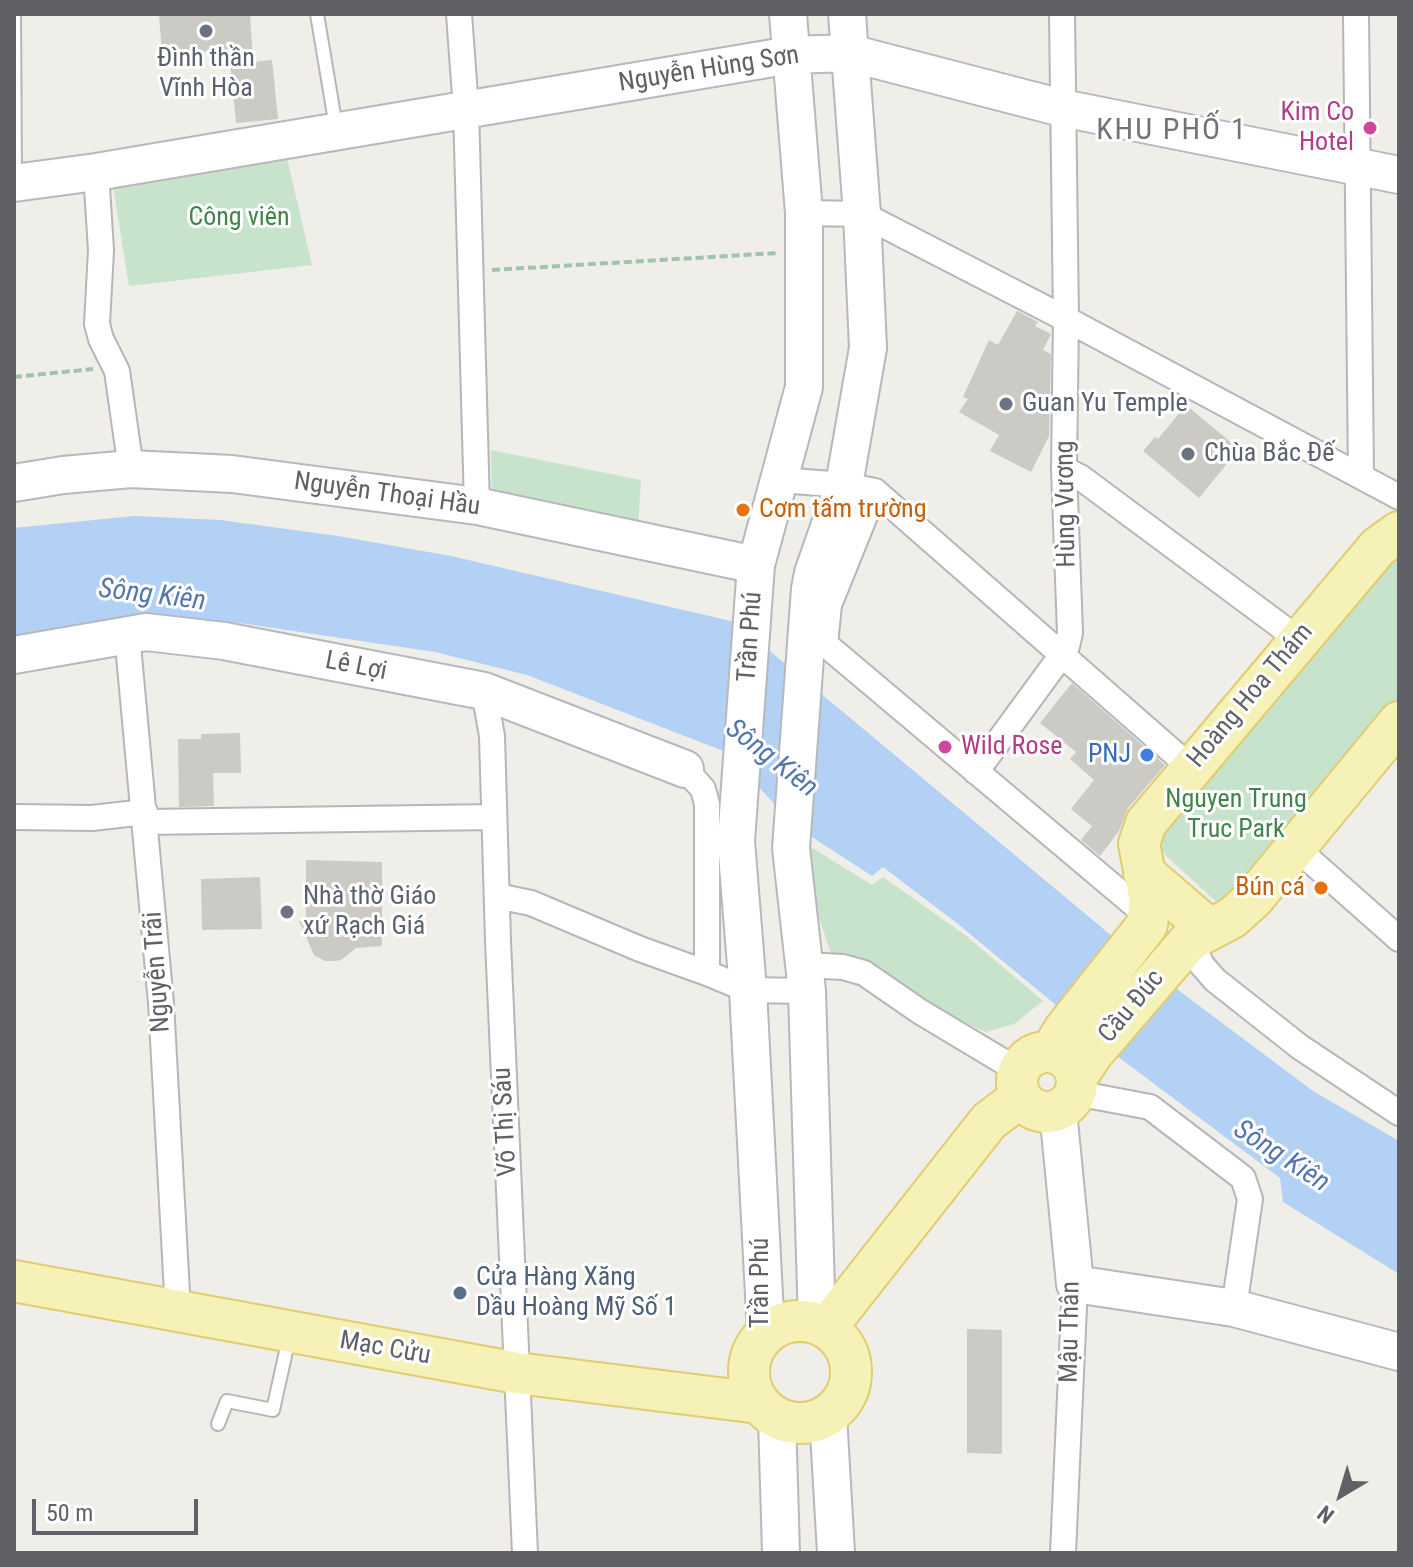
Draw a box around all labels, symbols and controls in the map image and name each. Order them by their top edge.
marker: Đình thần Vĩnh Hòa [197,22,215,40]
street label: Nguyễn Hùng Sơn [617,40,801,100]
place label: Đình thần Vĩnh Hòa [157,43,255,104]
place label: Kim Co Hotel [1281,97,1354,158]
district label: KHU PHỐ 1 [1096,113,1248,149]
marker: Kim Co Hotel [1361,119,1379,137]
park label: Công viên [188,202,290,234]
place label: Guan Yu Temple [1022,388,1188,420]
marker: Guan Yu Temple [997,395,1015,413]
place label: Chùa Bắc Đế [1204,438,1334,470]
street label: Hùng Vương [1050,440,1084,568]
marker: Chùa Bắc Đế [1179,445,1197,463]
street label: Nguyễn Thoại Hầu [292,466,482,524]
place label: Cơm tấm trường [759,494,926,526]
marker: Cơm tấm trường [734,501,752,519]
water label: Sông Kiên [97,573,207,619]
street label: Trần Phú [732,591,770,683]
street label: Hoàng Hoa Thám [1182,618,1320,774]
street label: Lê Lợi [323,646,389,688]
water label: Sông Kiên [718,713,824,805]
place label: Wild Rose [961,731,1062,763]
marker: Wild Rose [936,738,954,756]
place label: PNJ [1088,739,1131,771]
marker: PNJ [1138,746,1156,764]
park label: Nguyen Trung Truc Park [1165,784,1307,846]
place label: Bún cá [1235,872,1305,904]
marker: Bún cá [1312,879,1330,897]
place label: Nhà thờ Giáo xứ Rạch Giá [303,881,436,942]
marker: Nhà thờ Giáo xứ Rạch Giá [278,903,296,921]
street label: Nguyễn Trãi [138,910,178,1034]
street label: Cầu Đúc [1093,964,1171,1050]
street label: Võ Thị Sáu [488,1066,524,1178]
water label: Sông Kiên [1227,1114,1335,1200]
street label: Trần Phú [745,1238,777,1328]
place label: Cửa Hàng Xăng Dầu Hoàng Mỹ Số 1 [476,1262,677,1324]
street label: Mậu Thân [1055,1281,1087,1383]
marker: Cửa Hàng Xăng Dầu Hoàng Mỹ Số 1 [451,1284,469,1302]
street label: Mạc Cửu [337,1326,433,1372]
north arrow [1301,1455,1381,1535]
scale bar [36,1483,202,1533]
text: 50 m [46,1499,93,1527]
text: N [1313,1500,1339,1528]

